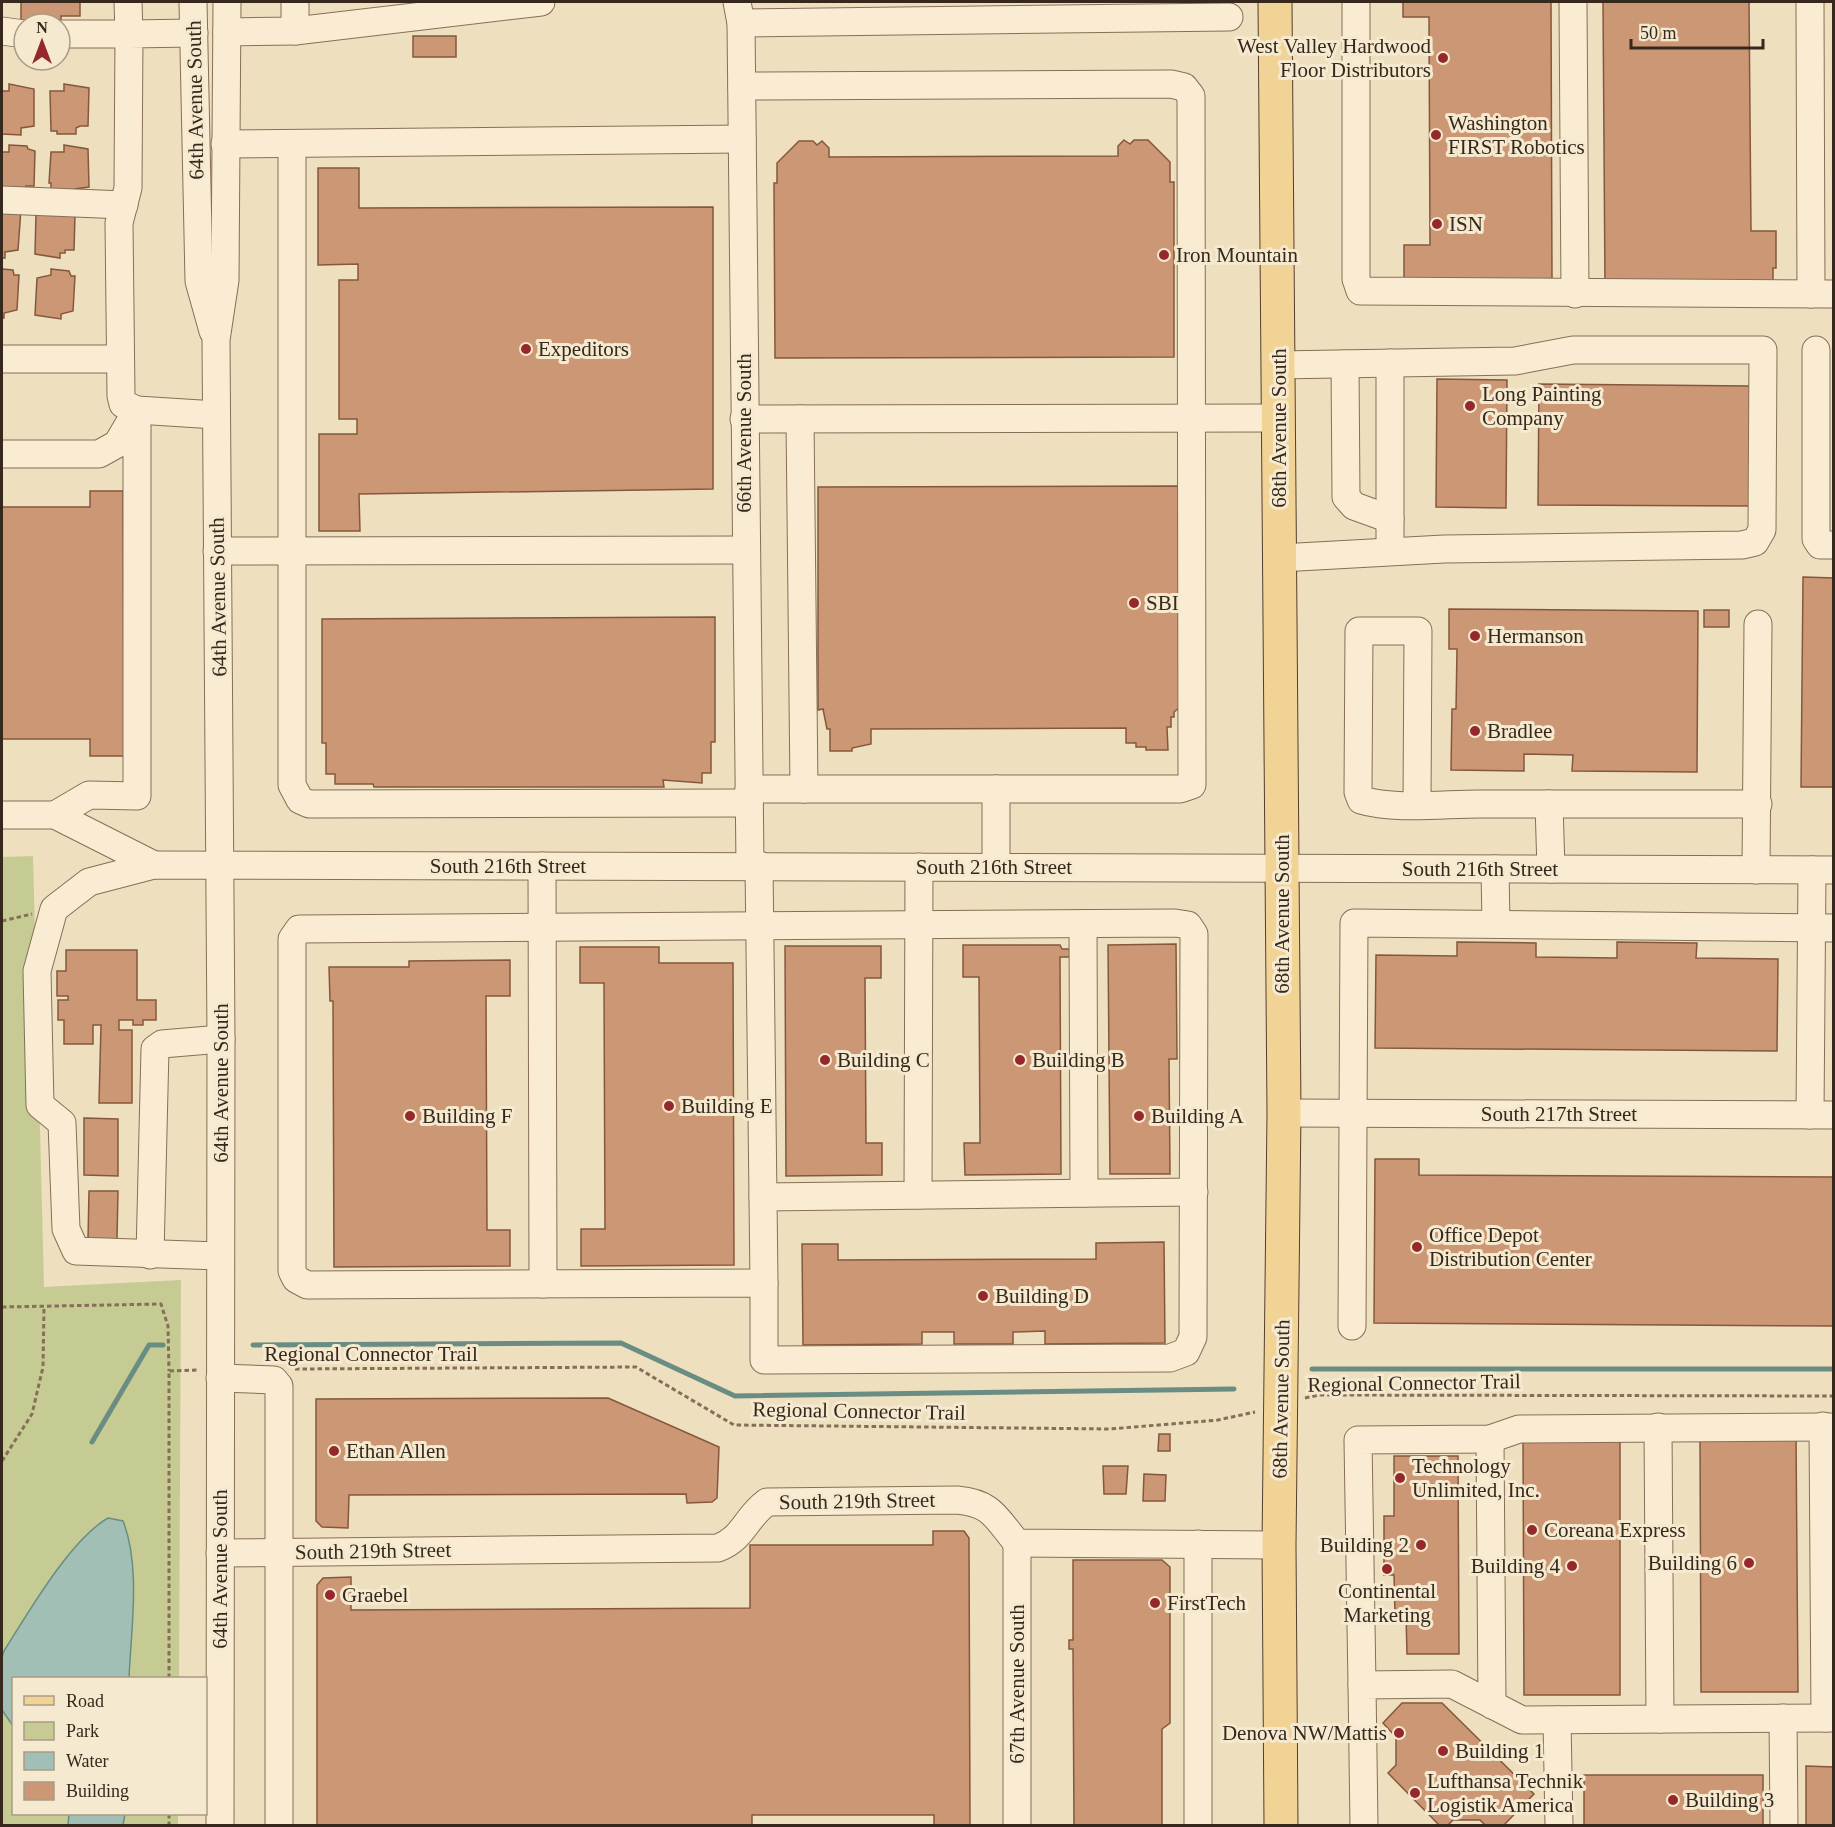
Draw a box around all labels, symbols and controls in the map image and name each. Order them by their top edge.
north arrow [12,12,72,72]
scale bar [1631,12,1763,50]
text: N [36,19,48,36]
street label: 64th Avenue South [182,20,208,180]
text: 50 m [1640,23,1677,43]
place label: West Valley Hardwood Floor Distributors [1237,34,1431,82]
marker: West Valley Hardwood Floor Distributors [1436,51,1450,65]
place label: Washington FIRST Robotics [1448,111,1585,159]
marker: Washington FIRST Robotics [1429,128,1443,142]
place label: ISN [1449,212,1483,236]
marker: ISN [1430,217,1444,231]
place label: Iron Mountain [1176,243,1298,267]
marker: Iron Mountain [1157,248,1171,262]
place label: Expeditors [538,337,629,361]
marker: Expeditors [519,342,533,356]
street label: 68th Avenue South [1267,348,1291,508]
street label: 66th Avenue South [732,353,756,513]
place label: Long Painting Company [1482,382,1602,430]
marker: Long Painting Company [1463,399,1477,413]
street label: 64th Avenue South [205,517,231,677]
place label: SBI [1146,591,1179,615]
marker: SBI [1127,596,1141,610]
place label: Hermanson [1487,624,1584,648]
marker: Hermanson [1468,629,1482,643]
place label: Bradlee [1487,719,1552,743]
marker: Bradlee [1468,724,1482,738]
street label: 68th Avenue South [1270,834,1294,994]
street label: South 216th Street [430,854,586,878]
street label: South 216th Street [916,855,1072,879]
street label: South 216th Street [1402,857,1558,881]
street label: 64th Avenue South [209,1003,233,1163]
place label: Building C [837,1048,930,1072]
place label: Building B [1032,1048,1125,1072]
marker: Building C [818,1053,832,1067]
marker: Building B [1013,1053,1027,1067]
place label: Building E [681,1094,773,1118]
marker: Building E [662,1099,676,1113]
street label: South 217th Street [1481,1102,1637,1126]
place label: Building F [422,1104,512,1128]
place label: Building A [1151,1104,1245,1128]
marker: Building F [403,1109,417,1123]
marker: Building A [1132,1109,1146,1123]
place label: Office Depot Distribution Center [1429,1223,1592,1271]
marker: Office Depot Distribution Center [1410,1240,1424,1254]
place label: Building D [995,1284,1089,1308]
marker: Building D [976,1289,990,1303]
street label: 68th Avenue South [1268,1319,1294,1479]
street label: Regional Connector Trail [264,1342,478,1366]
street label: Regional Connector Trail [1307,1369,1521,1397]
street label: Regional Connector Trail [752,1397,966,1425]
place label: Ethan Allen [346,1439,446,1463]
marker: Ethan Allen [327,1444,341,1458]
place label: Technology Unlimited, Inc. [1412,1454,1540,1502]
marker: Technology Unlimited, Inc. [1393,1471,1407,1485]
street label: South 219th Street [779,1488,936,1514]
street label: 64th Avenue South [208,1489,232,1649]
place label: Coreana Express [1544,1518,1686,1542]
marker: Coreana Express [1525,1523,1539,1537]
place label: Building 2 [1320,1533,1409,1557]
street label: South 219th Street [295,1538,452,1564]
marker: Building 2 [1414,1538,1428,1552]
place label: Building 6 [1648,1551,1737,1575]
place label: Building 4 [1471,1554,1560,1578]
marker: Building 6 [1742,1556,1756,1570]
marker: Building 4 [1565,1559,1579,1573]
marker: Continental Marketing [1380,1562,1394,1576]
place label: Continental Marketing [1338,1579,1436,1627]
place label: Graebel [342,1583,409,1607]
marker: Graebel [323,1588,337,1602]
place label: FirstTech [1167,1591,1247,1615]
marker: FirstTech [1148,1596,1162,1610]
street label: 67th Avenue South [1005,1604,1029,1764]
legend [12,1677,207,1815]
text: Road [66,1691,104,1711]
text: Park [66,1721,99,1741]
place label: Denova NW/Mattis [1222,1721,1387,1745]
marker: Denova NW/Mattis [1392,1726,1406,1740]
place label: Building 1 [1455,1739,1544,1763]
marker: Building 1 [1436,1744,1450,1758]
text: Water [66,1751,109,1771]
place label: Lufthansa Technik Logistik America [1427,1769,1584,1817]
text: Building [66,1781,129,1801]
marker: Lufthansa Technik Logistik America [1408,1786,1422,1800]
place label: Building 3 [1685,1788,1774,1812]
marker: Building 3 [1666,1793,1680,1807]

